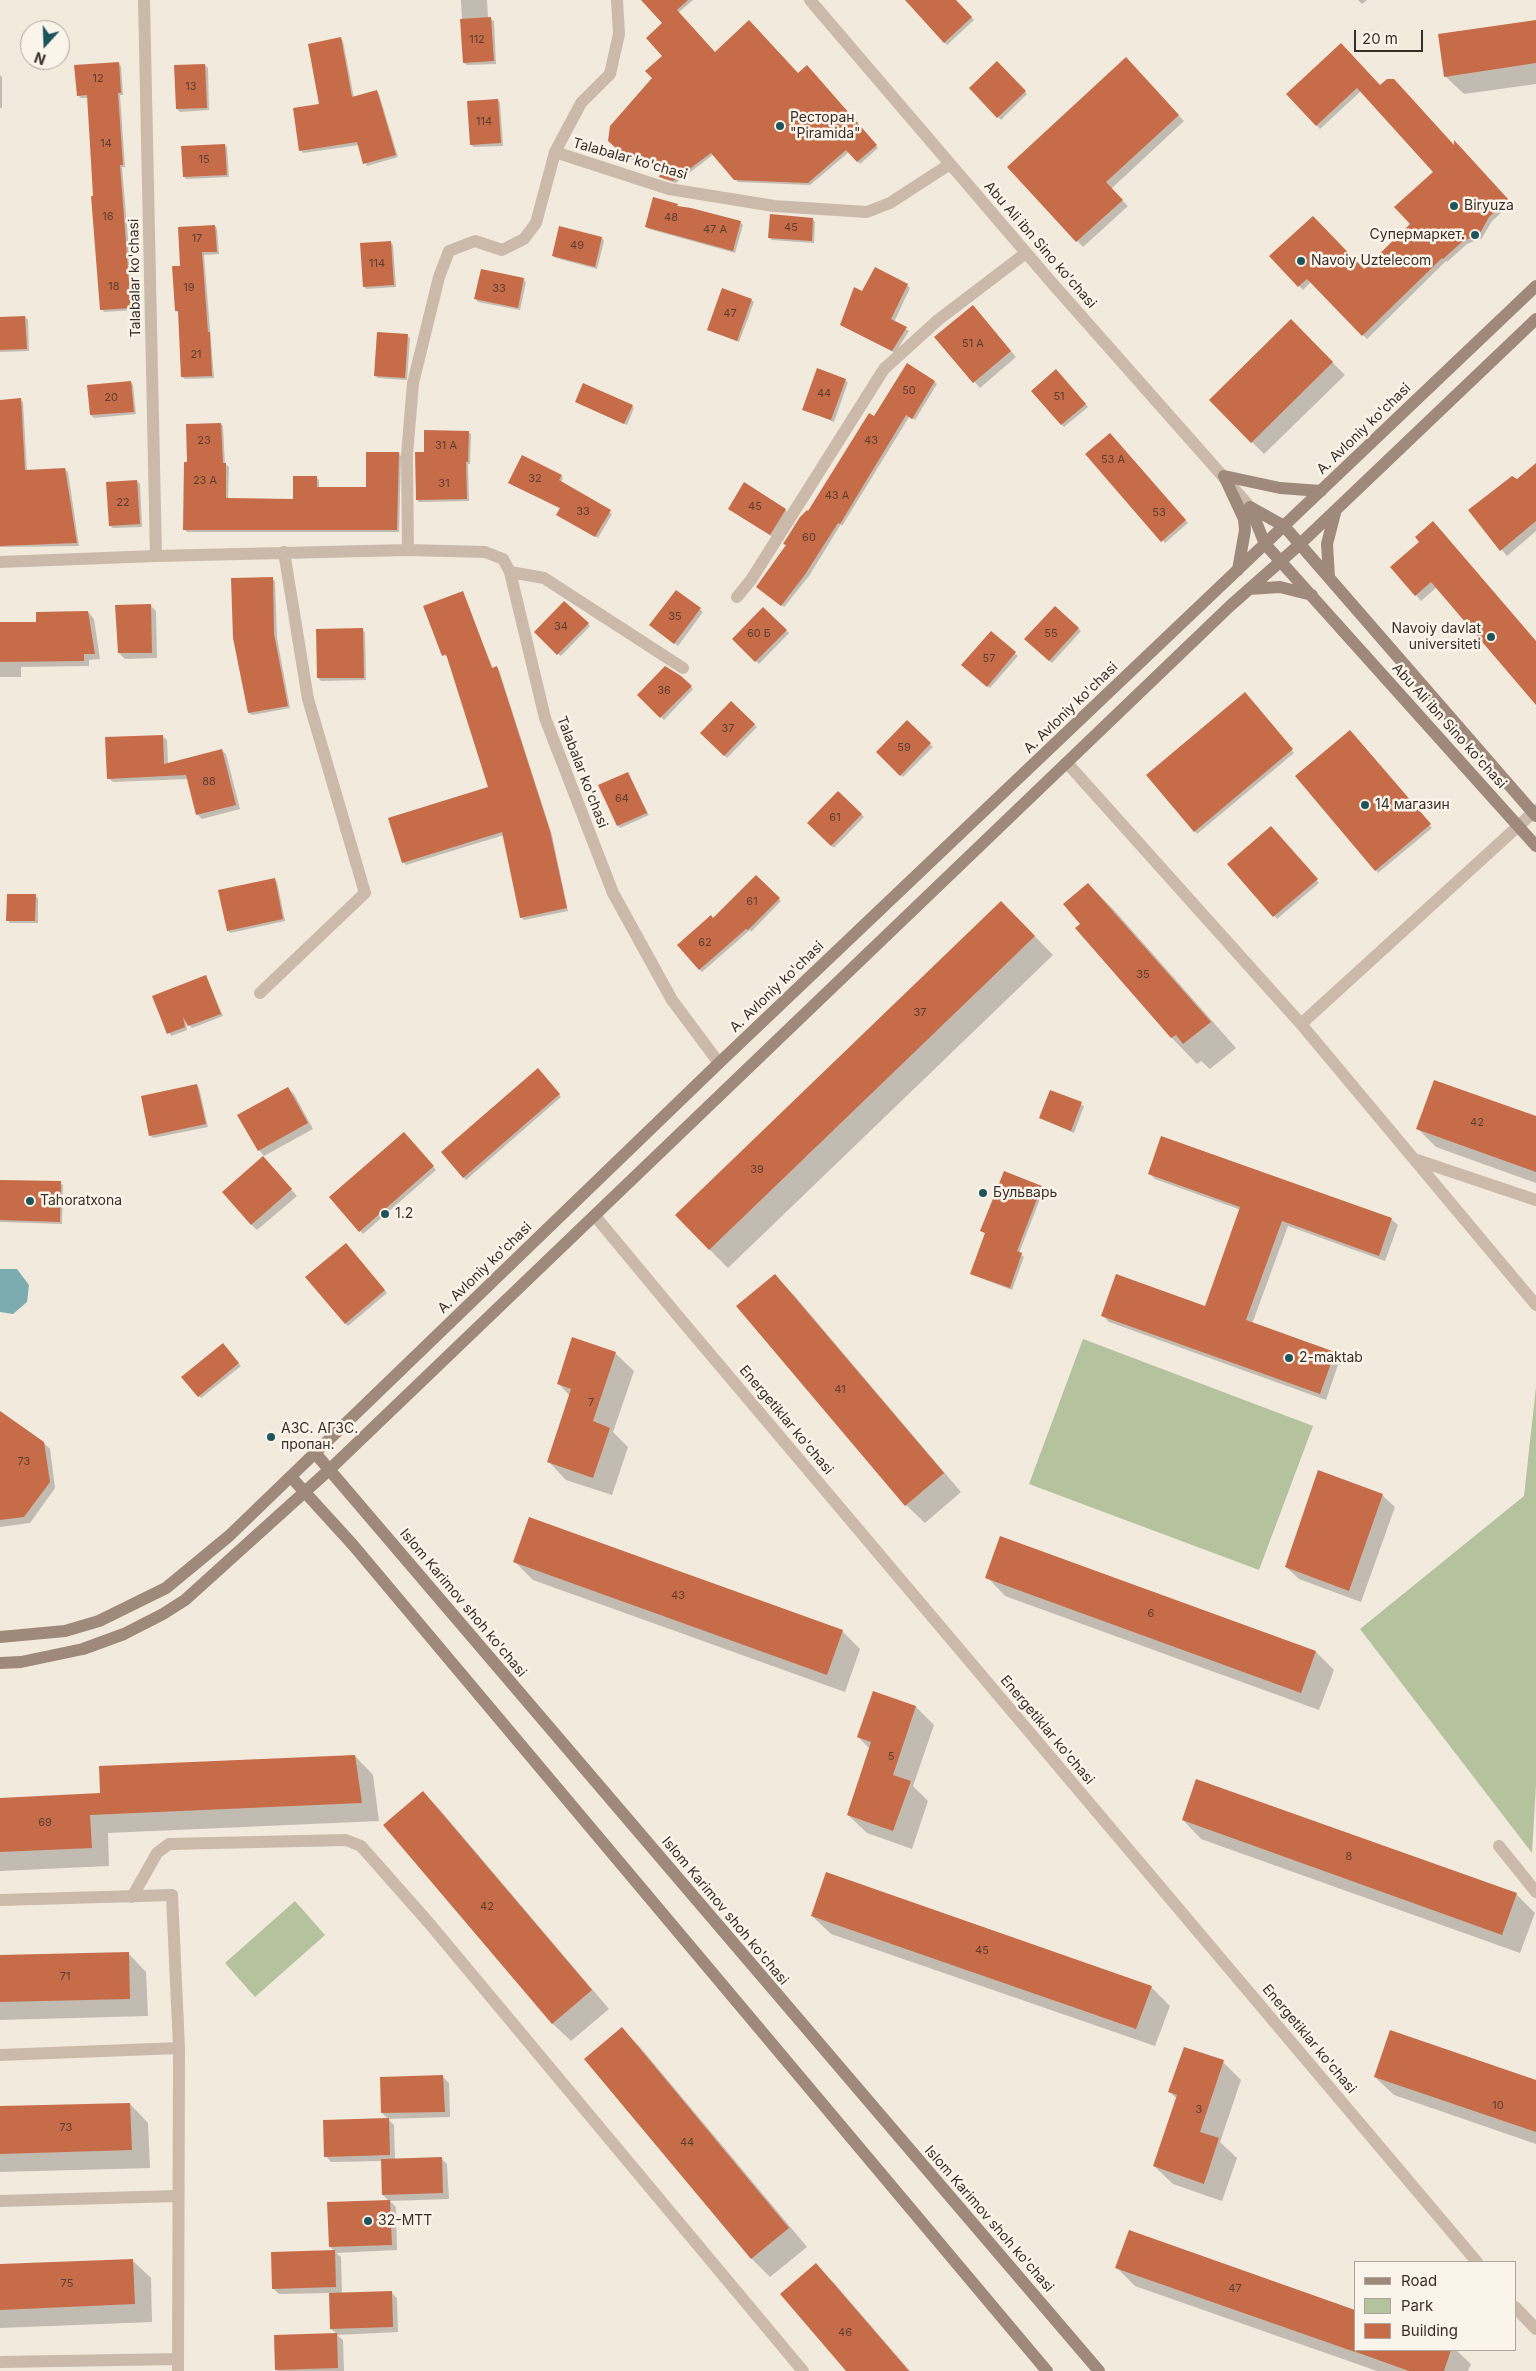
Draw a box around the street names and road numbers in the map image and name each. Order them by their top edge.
street label: Talabalar ko'chasi [571,135,689,183]
street label: Abu Ali ibn Sino ko'chasi [980,178,1100,312]
street label: Talabalar ko'chasi [126,219,144,337]
street label: A. Avloniy ko'chasi [1314,380,1414,478]
street label: A. Avloniy ko'chasi [1021,659,1121,757]
street label: Abu Ali ibn Sino ko'chasi [1388,660,1510,792]
street label: Talabalar ko'chasi [553,714,611,830]
street label: A. Avloniy ko'chasi [727,938,827,1036]
street label: A. Avloniy ko'chasi [435,1219,535,1317]
street label: Energetiklar ko'chasi [735,1362,837,1478]
street label: Islom Karimov shoh ko'chasi [396,1526,530,1680]
street label: Energetiklar ko'chasi [996,1672,1098,1788]
street label: Islom Karimov shoh ko'chasi [658,1834,792,1988]
street label: Energetiklar ko'chasi [1258,1981,1360,2097]
street label: Islom Karimov shoh ko'chasi [921,2142,1057,2296]

